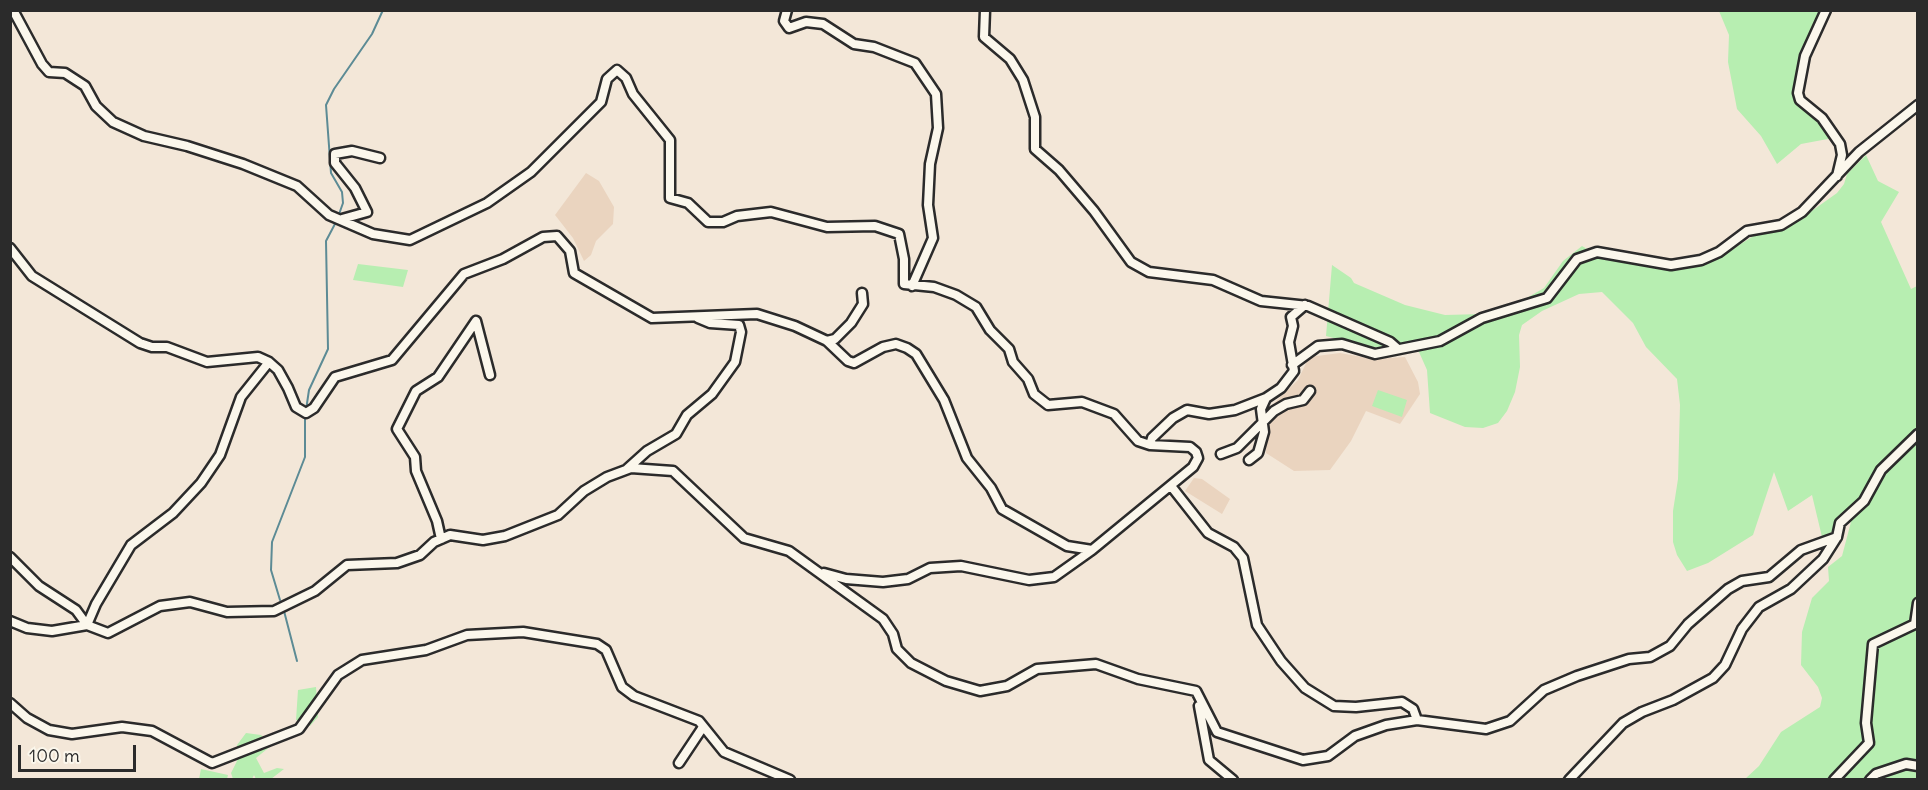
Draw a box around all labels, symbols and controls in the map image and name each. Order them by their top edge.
scale bar [21,733,140,771]
text: 100 m [29,744,80,767]

